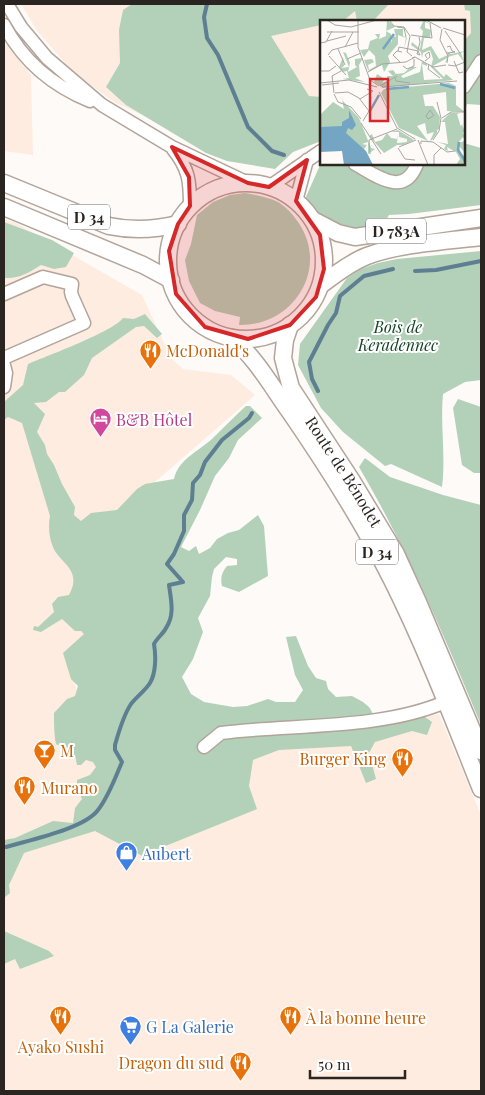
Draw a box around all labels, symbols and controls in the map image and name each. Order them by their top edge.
inset map [320,20,465,165]
road number: D 34 [68,204,110,230]
road number: D 783A [366,218,426,244]
park label: Bois de Keradennec [357,316,438,355]
restaurant icon: McDonald's [138,338,162,369]
place label: McDonald's [166,340,249,361]
hotel icon: B&B Hôtel [88,407,112,438]
place label: B&B Hôtel [116,409,193,430]
street label: Route de Bénodet [302,412,388,531]
road number: D 34 [356,540,398,564]
bar icon: M [32,738,56,769]
place label: M [60,740,74,761]
restaurant icon: Burger King [390,746,414,777]
place label: Burger King [299,748,387,769]
restaurant icon: Murano [13,775,37,806]
place label: Murano [41,777,98,798]
shop icon: Aubert [114,841,138,872]
place label: Aubert [141,843,191,864]
restaurant icon: Ayako Sushi [49,1005,73,1036]
restaurant icon: À la bonne heure [278,1005,302,1036]
place label: À la bonne heure [305,1007,426,1028]
supermarket icon: G La Galerie [118,1014,142,1045]
place label: G La Galerie [146,1016,234,1037]
place label: Ayako Sushi [17,1036,104,1057]
scale bar [310,1048,405,1080]
restaurant icon: Dragon du sud [228,1050,252,1081]
place label: Dragon du sud [118,1052,224,1073]
text: 50 m [318,1054,351,1074]

